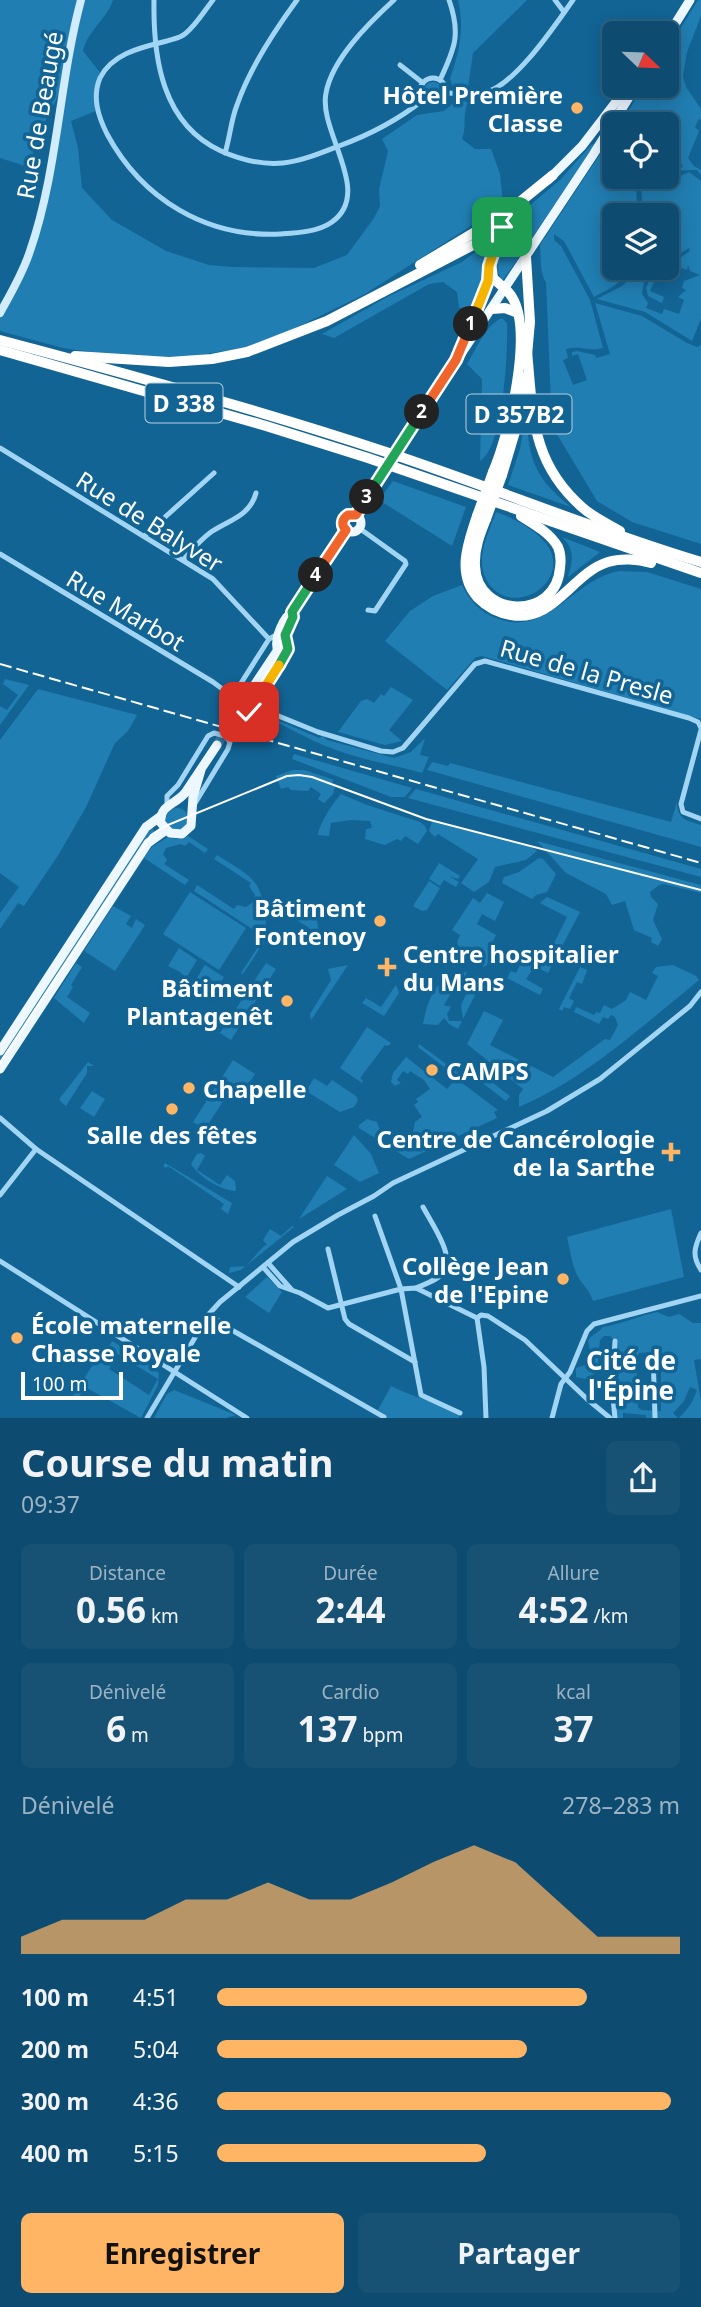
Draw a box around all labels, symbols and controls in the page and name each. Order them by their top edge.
north arrow [602,21,679,98]
map controls [602,21,679,280]
street label: Rue de Beaugé [8,29,70,201]
place label: Hôtel Première Classe [383,78,563,139]
marker: Hôtel Première Classe [569,100,585,116]
button: locate [602,112,679,189]
pin [472,197,532,257]
button: layers [602,203,679,280]
icon: arrive [483,208,521,246]
pin: 1 [454,306,489,342]
text: 1 [465,310,476,336]
road number: D 338 [146,384,222,422]
pin: 2 [404,394,440,430]
road number: D 357B2 [466,394,572,434]
text: 2 [416,398,427,424]
street label: Rue de Balyver [70,463,230,579]
pin: 3 [350,480,384,514]
text: 3 [361,483,372,509]
pin: 4 [298,558,334,592]
text: 4 [310,561,321,587]
street label: Rue Marbot [61,562,192,658]
street label: Rue de la Presle [497,631,677,711]
pin [219,682,279,742]
icon: check [230,693,268,731]
place label: Bâtiment Fontenoy [254,891,366,952]
marker: Bâtiment Fontenoy [372,913,388,929]
place label: Centre hospitalier du Mans [403,937,619,998]
marker: Centre hospitalier du Mans [377,957,397,977]
place label: Bâtiment Plantagenêt [126,971,273,1032]
marker: Bâtiment Plantagenêt [279,993,295,1009]
place label: CAMPS [446,1054,529,1087]
marker: CAMPS [424,1062,440,1078]
place label: Chapelle [203,1072,307,1105]
marker: Chapelle [181,1080,197,1096]
marker: Salle des fêtes [164,1101,180,1117]
place label: Salle des fêtes [87,1118,257,1151]
place label: Centre de Cancérologie de la Sarthe [377,1122,655,1183]
marker: Centre de Cancérologie de la Sarthe [661,1142,681,1162]
place label: Collège Jean de l'Epine [402,1249,549,1310]
marker: Collège Jean de l'Epine [555,1271,571,1287]
place label: École maternelle Chasse Royale [31,1308,231,1369]
marker: École maternelle Chasse Royale [9,1330,25,1346]
district label: Cité de l'Épine [586,1342,676,1408]
scale bar [21,1369,122,1401]
text: 100 m [32,1371,87,1397]
text: Course du matin [21,1436,333,1488]
button: share [606,1441,680,1515]
text: 09:37 [21,1488,80,1520]
text: Distance [89,1560,166,1586]
text: Durée [323,1560,378,1586]
text: Allure [548,1560,599,1586]
text: 0.56 [76,1586,146,1633]
text: 2:44 [316,1586,385,1633]
text: 4:52 [519,1586,588,1633]
text: km [146,1603,179,1629]
text: /km [588,1603,628,1629]
text: Dénivelé [89,1679,166,1705]
text: Cardio [321,1679,380,1705]
text: kcal [556,1679,591,1705]
text: 6 [106,1705,126,1752]
text: 137 [297,1705,357,1752]
text: 37 [553,1705,594,1752]
text: m [126,1722,149,1748]
text: bpm [357,1722,404,1748]
text: Dénivelé [21,1789,114,1821]
text: 278–283 m [562,1789,680,1821]
text: 100 m [21,1981,89,2013]
text: 4:51 [133,1981,179,2013]
text: 200 m [21,2033,89,2065]
text: 5:04 [133,2033,179,2065]
text: 300 m [21,2085,89,2117]
text: 4:36 [133,2085,179,2117]
text: 400 m [21,2137,89,2169]
text: 5:15 [133,2137,179,2169]
button: Enregistrer [21,2213,344,2293]
button: Partager [358,2213,680,2293]

